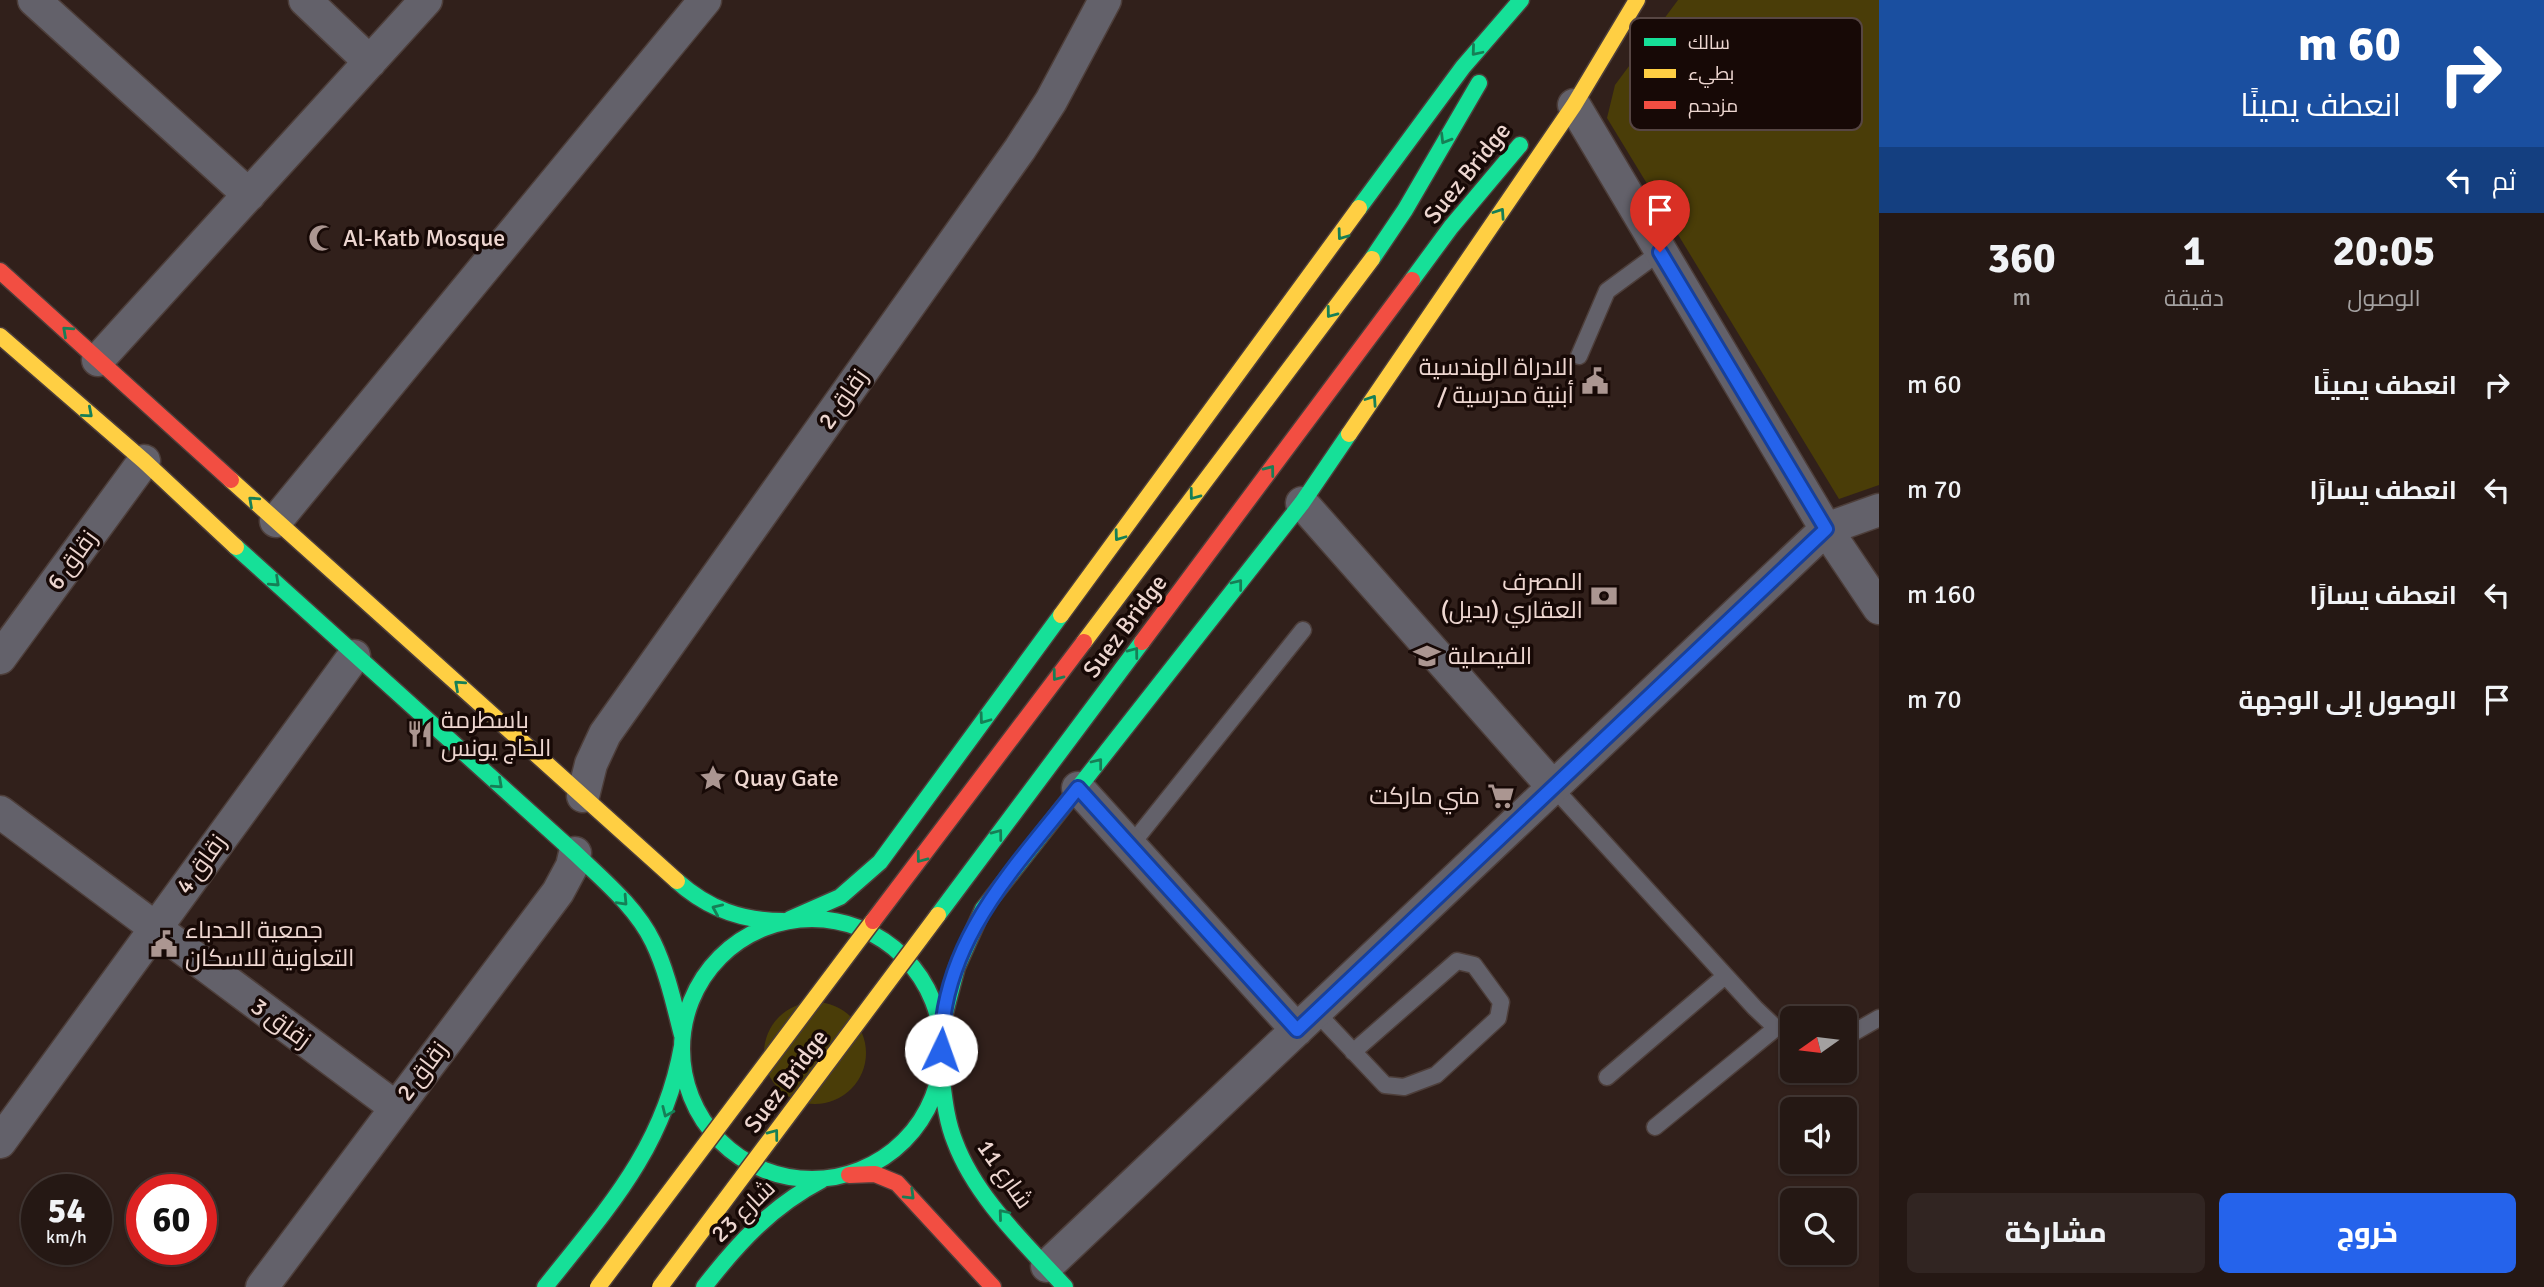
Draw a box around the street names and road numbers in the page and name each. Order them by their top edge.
street label: Suez Bridge [1417,116,1517,230]
street label: زقاق 2 [812,363,874,435]
street label: زقاق 6 [40,524,104,596]
street label: Suez Bridge [1076,568,1174,684]
street label: زقاق 4 [169,828,233,900]
street label: زقاق 3 [245,991,317,1055]
street label: Suez Bridge [737,1023,835,1139]
street label: زقاق 2 [390,1035,454,1107]
street label: شارع 11 [970,1134,1040,1215]
street label: شارع 23 [705,1173,782,1249]

